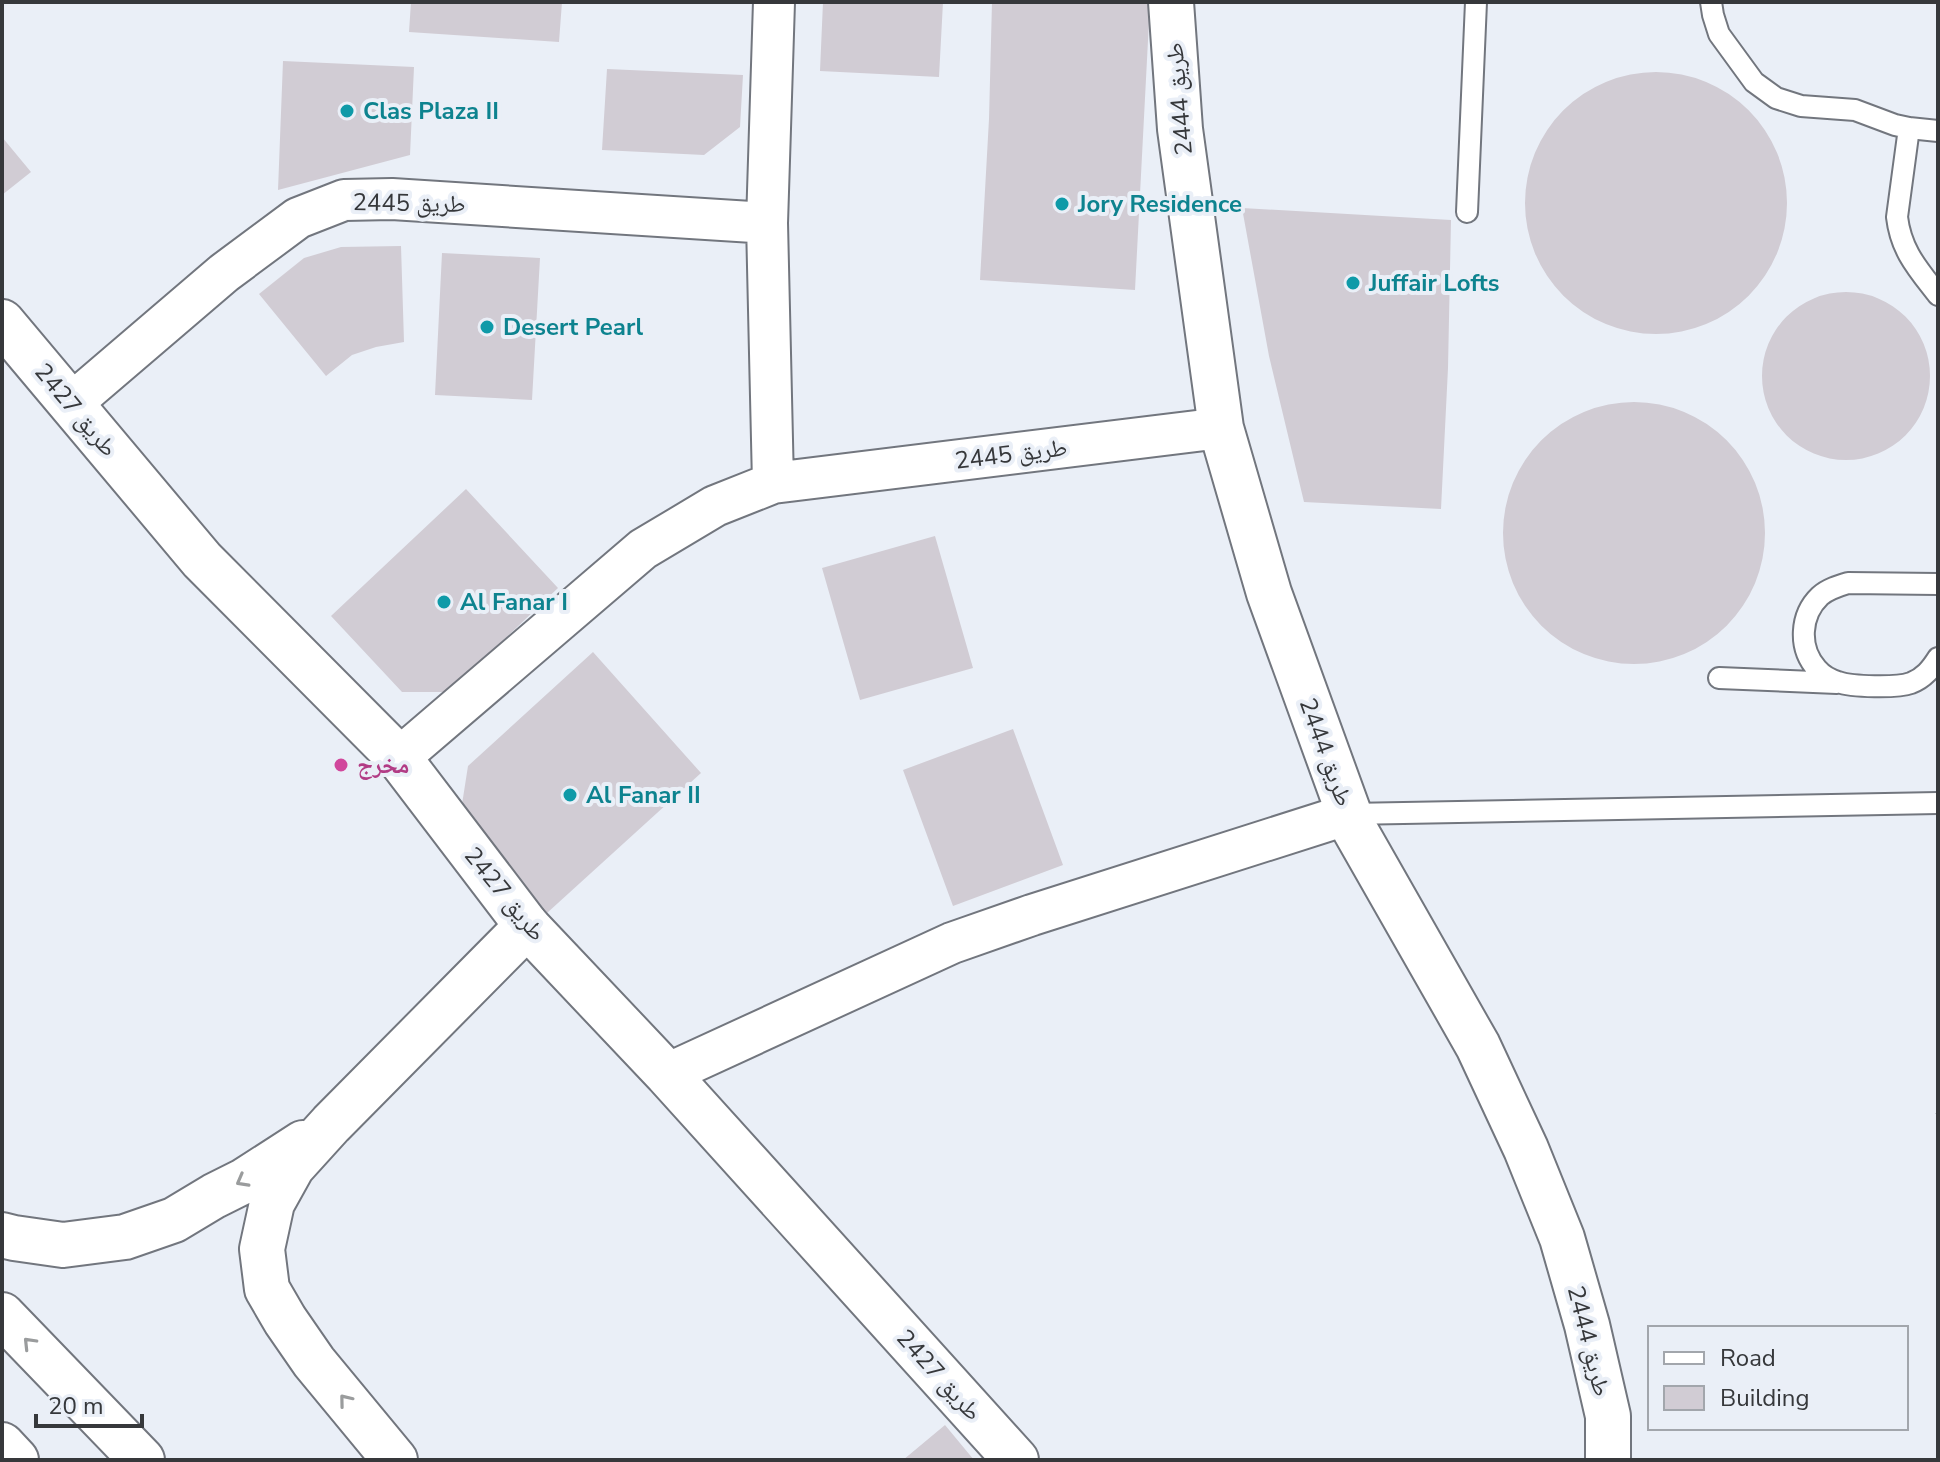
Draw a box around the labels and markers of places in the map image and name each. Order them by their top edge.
place label: Clas Plaza II [363,95,499,127]
marker: Clas Plaza II [338,102,356,120]
place label: Jory Residence [1077,188,1242,220]
marker: Jory Residence [1053,195,1071,213]
place label: Juffair Lofts [1368,267,1499,299]
marker: Juffair Lofts [1344,274,1362,292]
place label: Desert Pearl [503,311,643,343]
marker: Desert Pearl [478,318,496,336]
place label: Al Fanar I [460,586,568,618]
marker: Al Fanar I [435,593,453,611]
place label: مخرج [357,749,409,781]
marker: مخرج [332,756,350,774]
place label: Al Fanar II [586,779,701,811]
marker: Al Fanar II [561,786,579,804]

